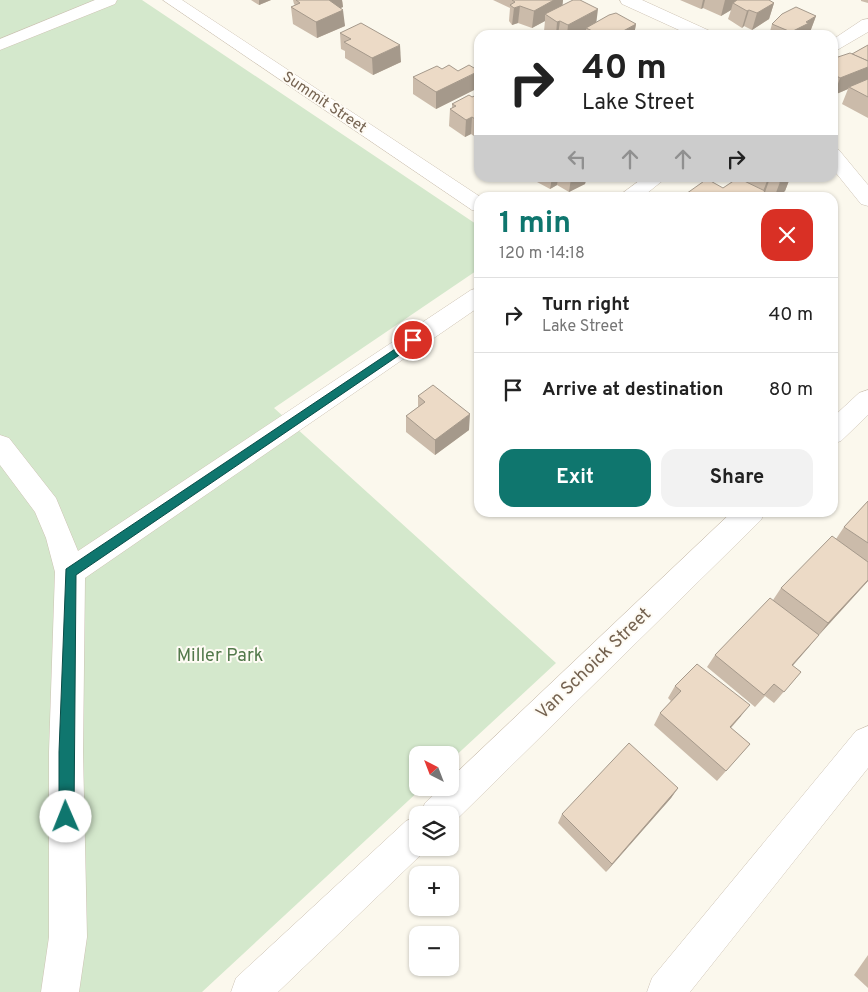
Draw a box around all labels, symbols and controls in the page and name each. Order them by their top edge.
text: 40 m [582,47,667,91]
icon: right [499,50,564,115]
street label: Summit Street [278,68,370,138]
text: Lake Street [582,90,694,117]
icon: left [563,145,591,173]
icon: ahead [616,145,644,173]
icon: ahead [669,145,697,173]
icon: right [722,145,750,173]
text: 1 min [499,206,571,243]
button: close [761,209,813,261]
text: 120 m · 14:18 [499,244,585,264]
text: Turn right [542,293,630,317]
icon: right [499,301,527,329]
text: 40 m [768,303,813,327]
text: Lake Street [542,317,624,337]
pin [392,319,434,361]
icon: arrive [399,326,427,354]
icon: arrive [499,376,527,404]
text: Arrive at destination [542,378,723,402]
text: 80 m [769,378,813,402]
button: Exit [499,449,651,507]
button: Share [661,449,813,507]
street label: Van Schoick Street [532,603,656,725]
park label: Miller Park [177,645,263,668]
north arrow [409,746,459,796]
map controls [409,746,459,976]
position arrow [39,790,91,842]
button: layers [409,806,459,856]
button: + [409,866,459,916]
button: − [409,926,459,976]

